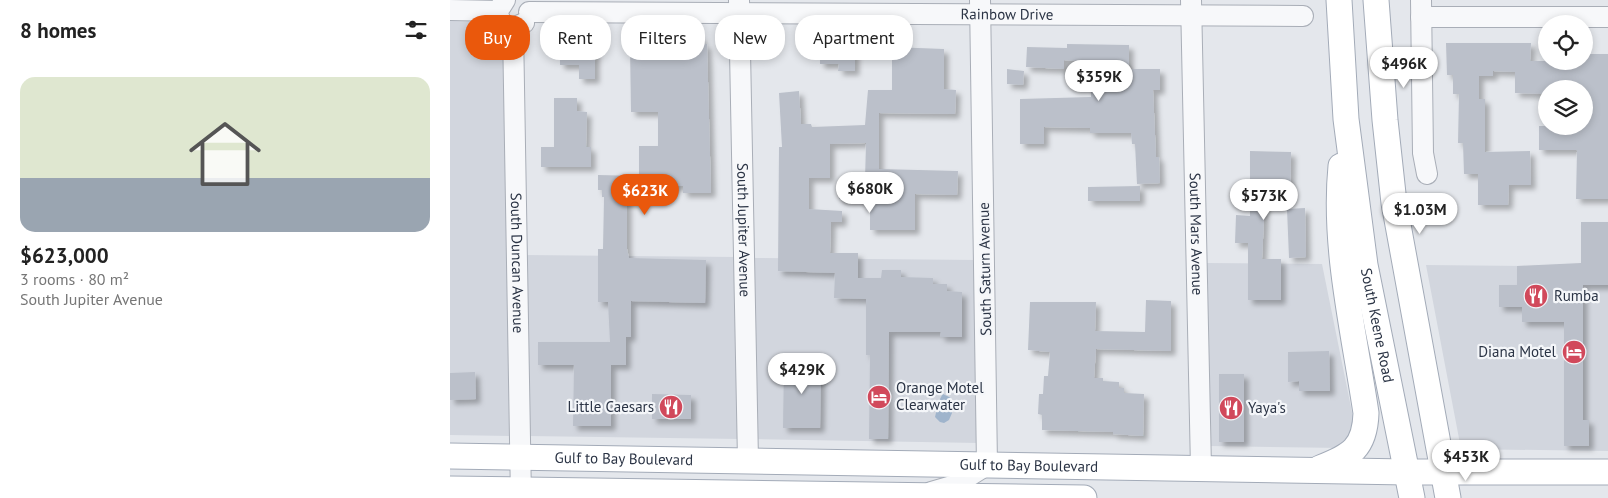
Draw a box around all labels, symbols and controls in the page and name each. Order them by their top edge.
street label: Rainbow Drive [961,4,1053,24]
chip: Buy [465,15,530,60]
chip: Rent [540,15,611,60]
chip: Filters [621,15,705,60]
chip: New [715,15,785,60]
chip: Apartment [795,15,913,60]
map controls [1538,15,1593,135]
button: locate [1538,15,1593,70]
icon: filters [402,16,430,44]
text: 8 homes [20,17,96,44]
pin: $496K [1369,46,1439,89]
text: $496K [1381,53,1427,73]
pin: $359K [1064,59,1134,102]
text: $359K [1076,66,1122,86]
button: layers [1538,80,1593,135]
icon: home [180,109,270,199]
street label: South Jupiter Avenue [733,163,755,297]
pin: $680K [835,172,905,214]
street label: South Mars Avenue [1186,172,1207,295]
pin: $623K [610,174,680,216]
text: $680K [847,178,893,198]
pin: $573K [1229,178,1299,221]
text: $623K [622,180,668,200]
text: $573K [1241,185,1287,205]
pin: $1.03M [1379,192,1461,235]
street label: South Duncan Avenue [507,193,528,333]
text: $1.03M [1393,199,1447,219]
street label: South Saturn Avenue [974,202,995,336]
text: $623,000 [20,242,109,269]
street label: South Keene Road [1357,266,1399,384]
text: 3 rooms · 80 m² [20,269,129,289]
restaurant icon: Rumba [1523,283,1549,309]
place label: Rumba [1554,286,1599,305]
text: South Jupiter Avenue [20,289,163,309]
hotel icon: Diana Motel [1561,339,1587,365]
place label: Diana Motel [1478,342,1557,361]
pin: $429K [767,352,837,395]
text: $429K [779,359,825,379]
place label: Orange Motel Clearwater [896,378,984,414]
hotel icon: Orange Motel Clearwater [866,384,892,410]
restaurant icon: Little Caesars [658,394,684,420]
restaurant icon: Yaya's [1218,395,1244,421]
place label: Little Caesars [568,397,654,416]
place label: Yaya's [1248,398,1286,417]
pin: $453K [1431,440,1501,482]
text: $453K [1443,446,1489,466]
street label: Gulf to Bay Boulevard [555,448,693,469]
street label: Gulf to Bay Boulevard [959,455,1098,476]

